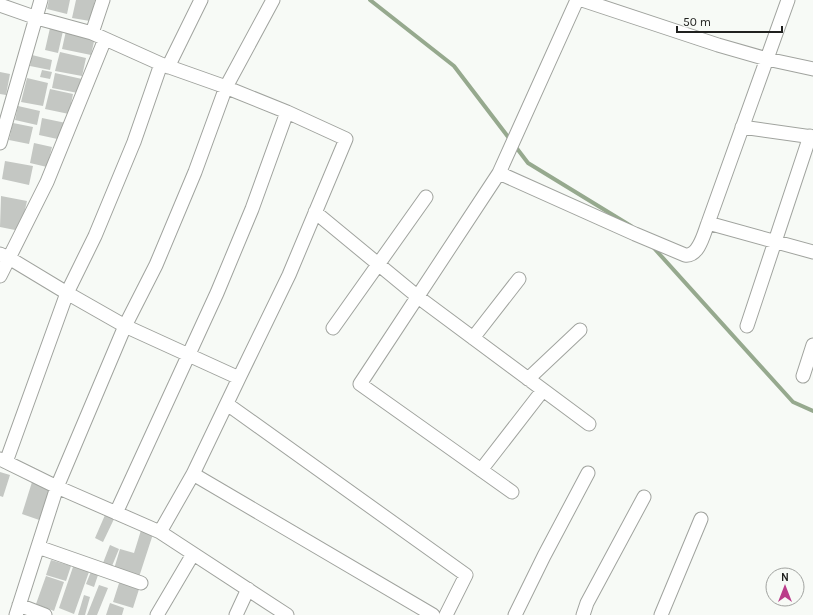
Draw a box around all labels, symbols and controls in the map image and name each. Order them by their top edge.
scale bar [677,8,782,34]
text: 50 m [683,15,711,29]
north arrow [765,567,805,607]
text: N [781,571,789,584]

